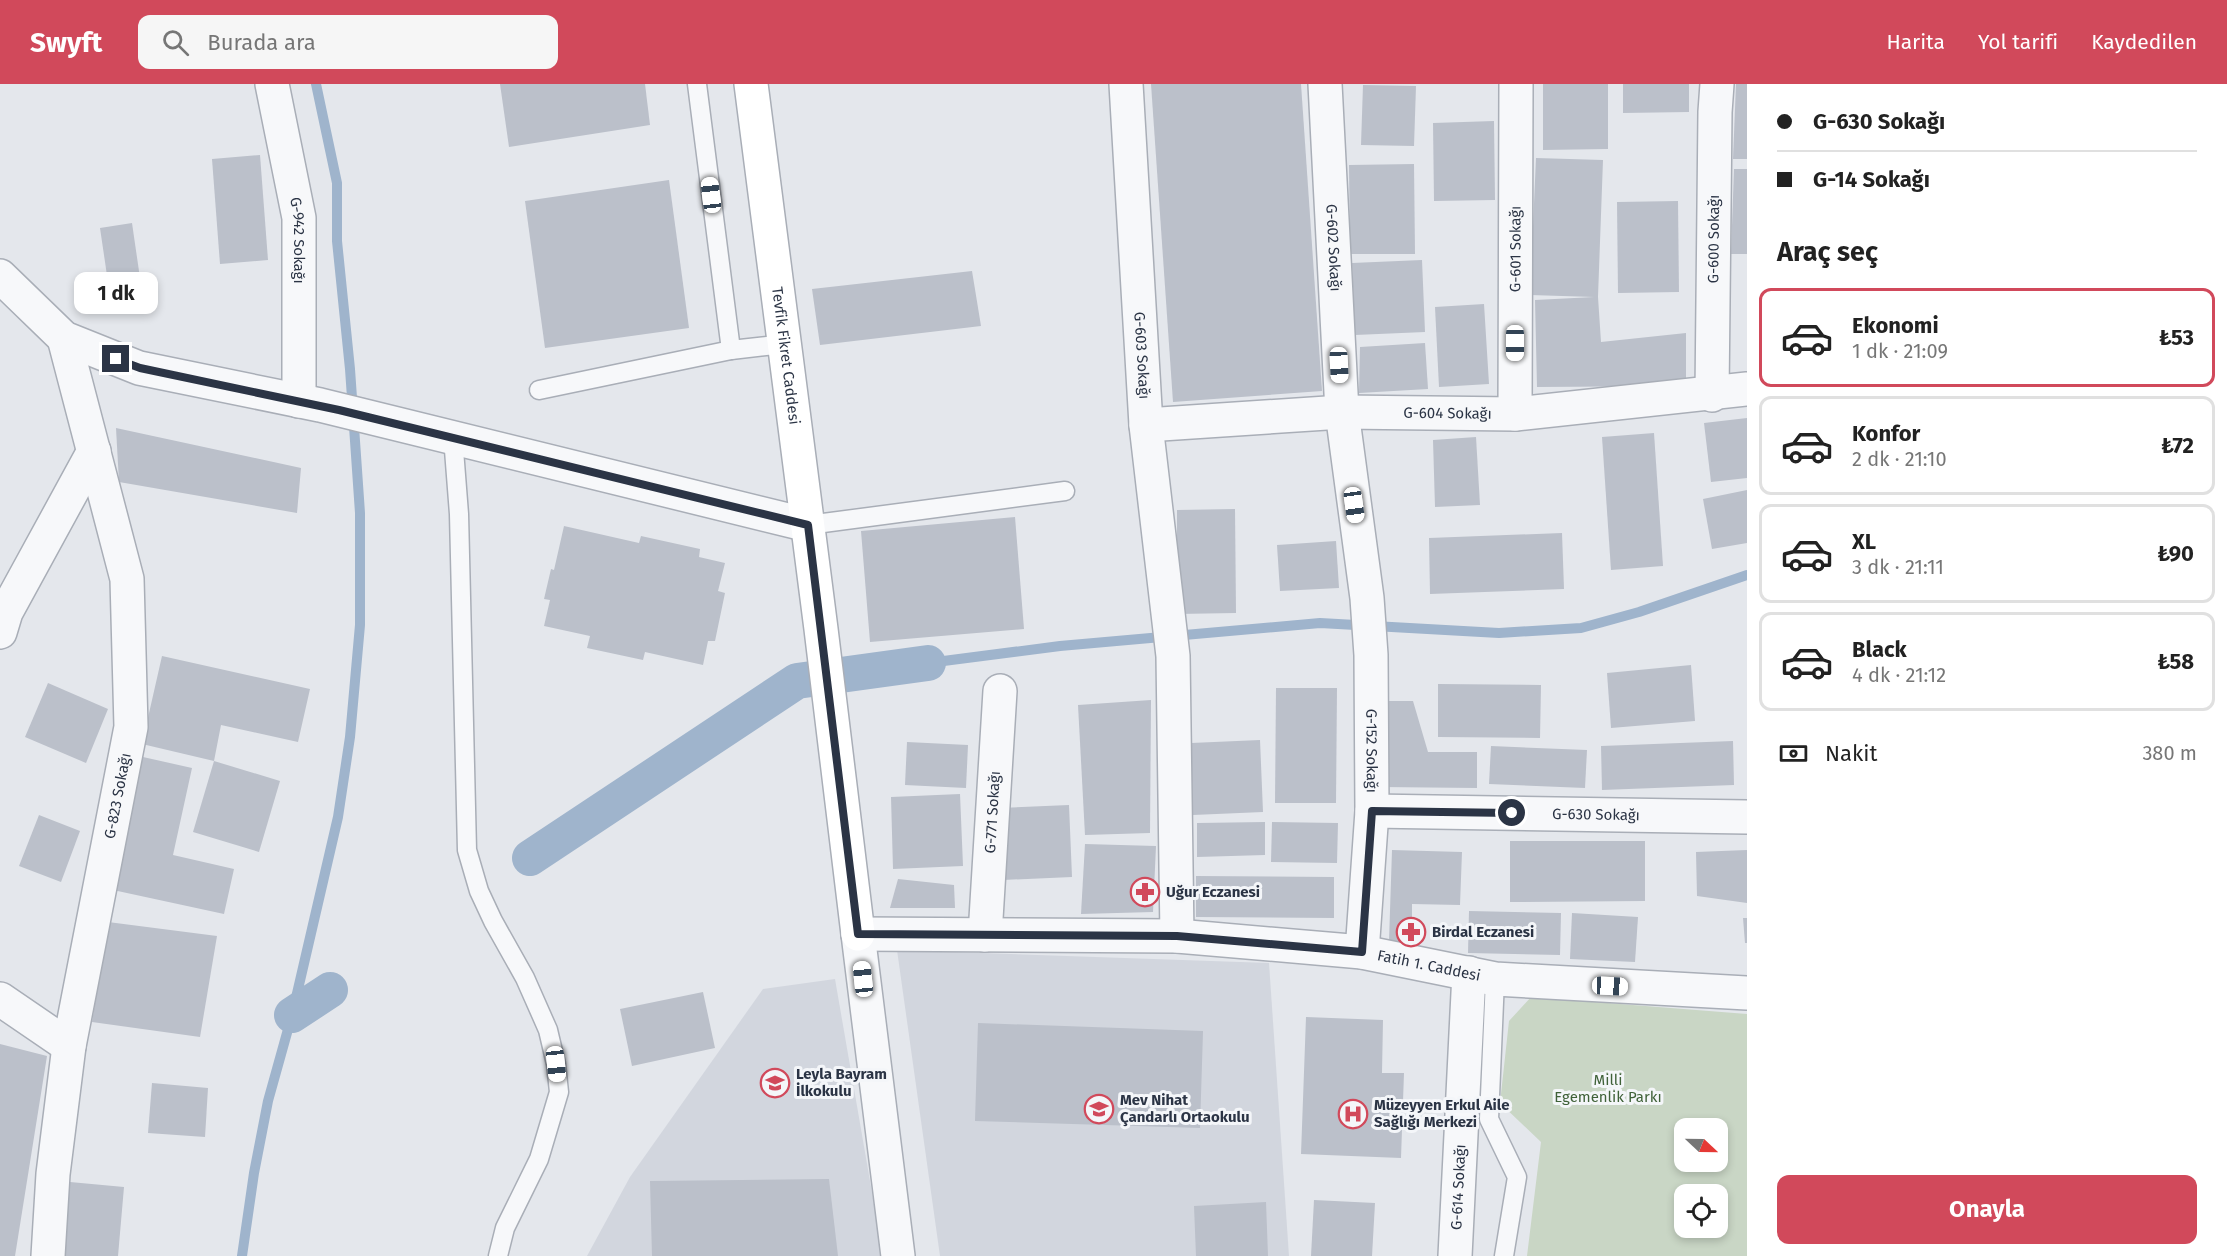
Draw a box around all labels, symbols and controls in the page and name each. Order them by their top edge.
search box [138,15,558,69]
text: Swyft [30,26,102,59]
icon: search [159,26,192,59]
text: Burada ara [207,29,316,56]
text: Harita [1886,29,1945,55]
text: Yol tarifi [1978,29,2058,55]
text: Kaydedilen [2091,29,2197,55]
text: G-630 Sokağı [1813,108,1945,135]
text: G-14 Sokağı [1813,166,1930,193]
car [700,176,722,214]
street label: G-600 Sokağı [1704,195,1723,283]
street label: G-942 Sokağı [286,196,308,284]
street label: G-602 Sokağı [1322,204,1345,292]
street label: G-601 Sokağı [1506,206,1525,292]
text: Araç seç [1777,236,1878,268]
callout: 1 dk [74,272,158,314]
text: 1 dk [97,281,135,305]
street label: Tevfik Fikret Caddesi [768,286,804,426]
street label: G-603 Sokağı [1130,311,1153,400]
icon: car [1780,311,1834,365]
text: Ekonomi [1852,312,1939,339]
text: ₺53 [2159,324,2194,351]
car [1506,325,1524,361]
text: 1 dk · 21:09 [1852,339,1948,363]
route end [102,345,129,372]
car [1329,347,1349,383]
street label: G-604 Sokağı [1403,404,1492,423]
icon: car [1780,419,1834,473]
text: Konfor [1852,420,1920,447]
text: ₺72 [2161,432,2194,459]
text: 2 dk · 21:10 [1852,447,1947,471]
car [1343,486,1365,524]
icon: car [1780,527,1834,581]
text: XL [1852,528,1876,555]
text: ₺90 [2157,540,2194,567]
text: 3 dk · 21:11 [1852,555,1944,579]
icon: car [1780,635,1834,689]
text: Black [1852,636,1907,663]
text: ₺58 [2157,648,2194,675]
text: 4 dk · 21:12 [1852,663,1946,687]
street label: G-152 Sokağı [1362,709,1381,793]
icon: cash [1777,737,1810,770]
text: Nakit [1825,740,1877,767]
text: 380 m [2142,741,2197,765]
street label: G-823 Sokağı [100,751,135,840]
street label: G-771 Sokağı [981,770,1004,854]
route start [1498,799,1525,826]
street label: G-630 Sokağı [1552,805,1640,824]
pharmacy icon: Uğur Eczanesi [1129,876,1161,908]
place label: Uğur Eczanesi [1166,883,1260,901]
pharmacy icon: Birdal Eczanesi [1395,916,1427,948]
place label: Birdal Eczanesi [1432,923,1534,941]
street label: Fatih 1. Caddesi [1376,946,1482,985]
car [852,960,874,998]
car [1592,976,1628,996]
car [545,1045,567,1083]
place label: Leyla Bayram İlkokulu [796,1065,887,1100]
school or university icon: Leyla Bayram İlkokulu [759,1067,791,1099]
park label: Milli Egemenlik Parkı [1554,1071,1662,1106]
place label: Mev Nihat Çandarlı Ortaokulu [1120,1091,1250,1127]
school or university icon: Mev Nihat Çandarlı Ortaokulu [1083,1093,1115,1125]
place label: Müzeyyen Erkul Aile Sağlığı Merkezi [1374,1096,1509,1131]
hospital icon: Müzeyyen Erkul Aile Sağlığı Merkezi [1337,1098,1369,1130]
north arrow [1674,1118,1728,1172]
map controls [1674,1118,1728,1238]
street label: G-614 Sokağı [1447,1144,1470,1230]
button: Onayla [1777,1175,2197,1244]
button: locate [1674,1184,1728,1238]

